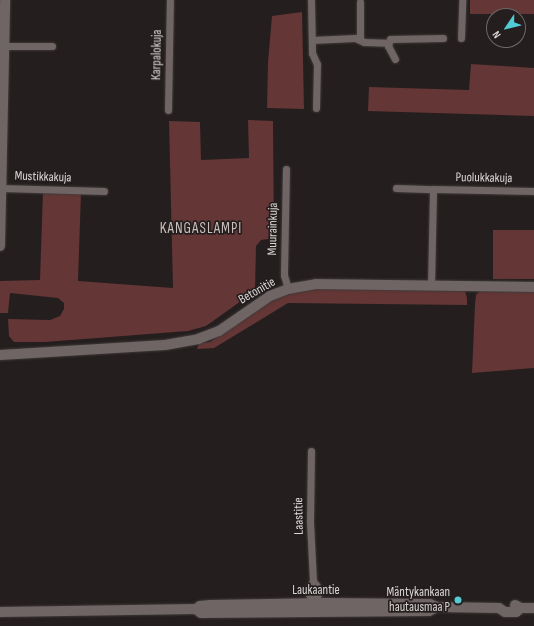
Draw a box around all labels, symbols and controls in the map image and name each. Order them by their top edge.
north arrow [486,8,526,48]
text: N [490,28,504,41]
street label: Karpalokuja [149,30,165,80]
street label: Mustikkakuja [14,168,72,186]
street label: Puolukkakuja [455,170,513,186]
street label: Muurainkuja [265,202,281,256]
district label: KANGASLAMPI [160,220,242,238]
street label: Betonitie [236,274,278,308]
street label: Laastitie [291,497,307,535]
street label: Laukaantie [292,582,340,598]
place label: Mäntykankaan hautausmaa P [387,585,450,616]
marker: Mäntykankaan hautausmaa P [453,595,463,605]

